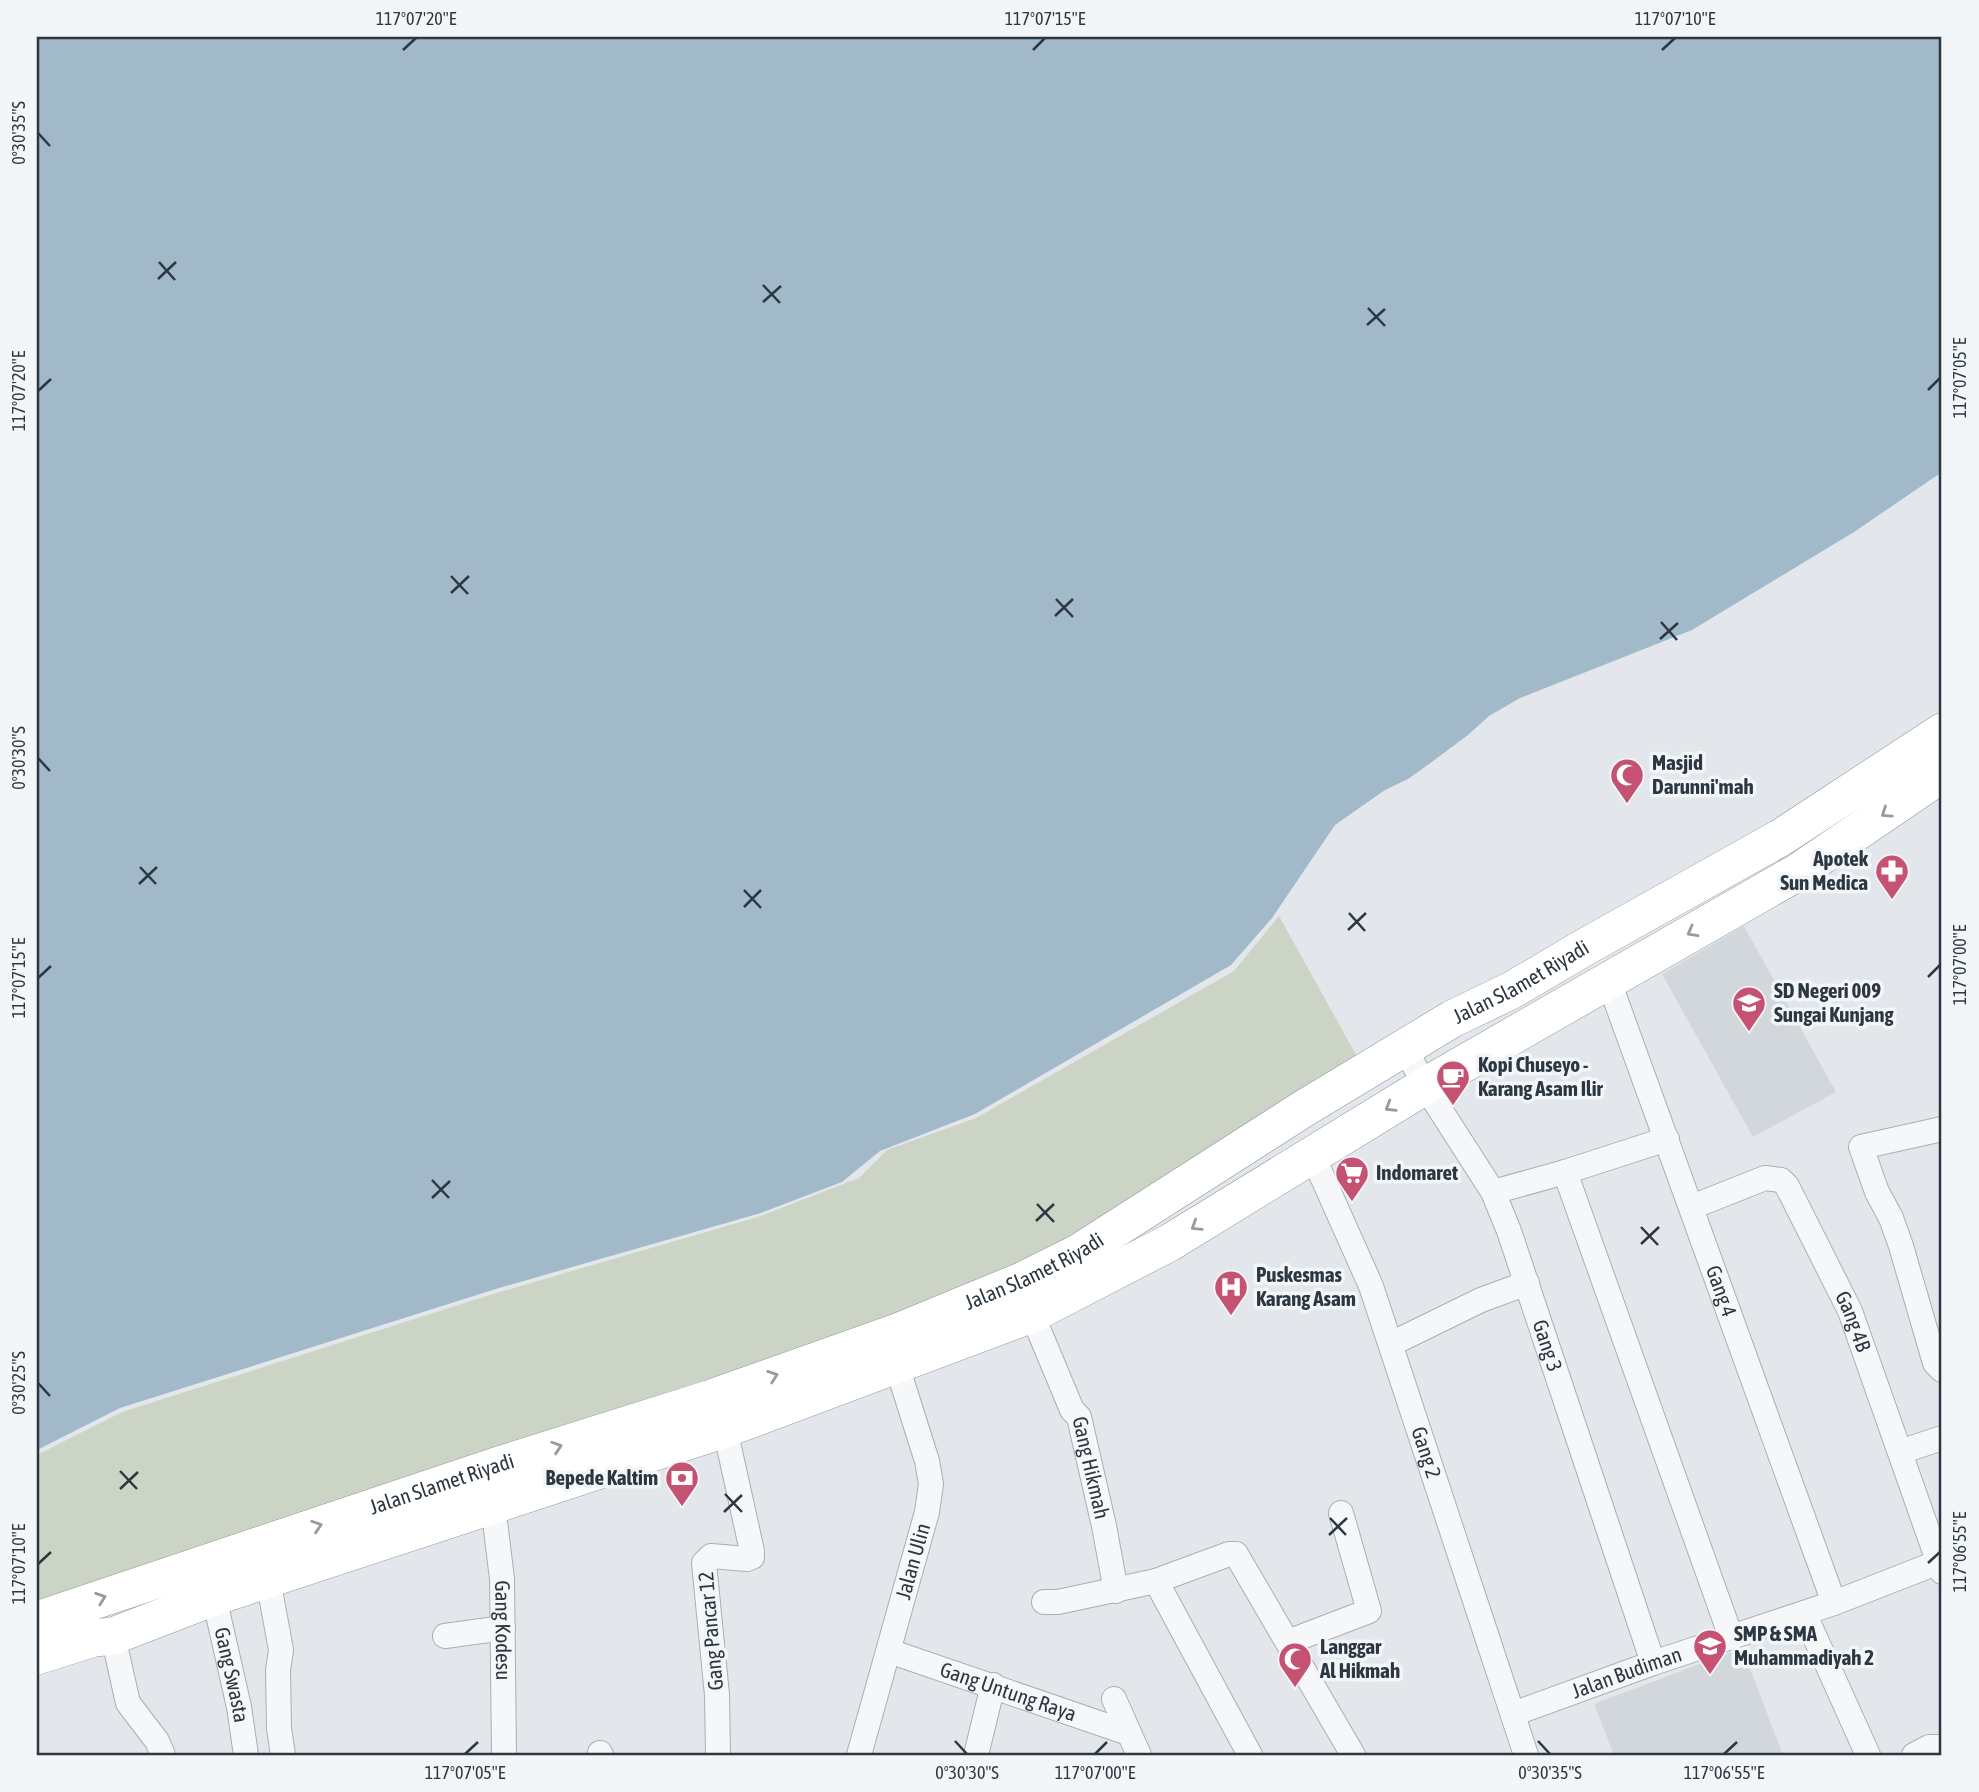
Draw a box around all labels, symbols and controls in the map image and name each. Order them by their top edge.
text: 117°07'20"E [376,8,457,29]
text: 117°07'15"E [1005,8,1086,29]
text: 117°07'10"E [1635,8,1716,29]
text: 0°30'35"S [8,101,29,165]
text: 117°07'05"E [1949,337,1970,418]
text: 117°07'20"E [8,350,29,431]
text: 0°30'30"S [8,726,29,790]
place label: Masjid Darunni'mah [1652,750,1754,798]
mosque icon: Masjid Darunni'mah [1608,756,1646,805]
one-way arrow [1881,804,1894,817]
place label: Apotek Sun Medica [1780,846,1869,894]
pharmacy icon: Apotek Sun Medica [1873,852,1911,901]
one-way arrow [1687,924,1700,937]
text: 117°07'00"E [1949,924,1970,1005]
street label: Jalan Slamet Riyadi [1449,935,1593,1028]
text: 117°07'15"E [8,937,29,1018]
place label: SD Negeri 009 Sungai Kunjang [1774,978,1894,1026]
school or university icon: SD Negeri 009 Sungai Kunjang [1730,984,1768,1033]
place label: Kopi Chuseyo - Karang Asam Ilir [1478,1052,1603,1100]
cafe icon: Kopi Chuseyo - Karang Asam Ilir [1434,1058,1472,1107]
one-way arrow [1384,1099,1397,1112]
supermarket icon: Indomaret [1333,1154,1371,1203]
place label: Indomaret [1376,1160,1458,1184]
one-way arrow [1190,1218,1203,1231]
street label: Jalan Slamet Riyadi [961,1227,1107,1314]
place label: Puskesmas Karang Asam [1256,1262,1356,1310]
street label: Gang 4 [1702,1262,1742,1320]
hospital icon: Puskesmas Karang Asam [1212,1268,1250,1317]
street label: Gang 4B [1831,1287,1876,1355]
street label: Gang 3 [1528,1317,1568,1374]
text: 0°30'25"S [8,1351,29,1415]
one-way arrow [766,1370,778,1384]
street label: Gang Hikmah [1068,1414,1115,1521]
street label: Gang 2 [1407,1423,1447,1481]
one-way arrow [550,1441,562,1455]
street label: Jalan Slamet Riyadi [366,1448,517,1519]
bank icon: Bepede Kaltim [663,1459,701,1508]
place label: Bepede Kaltim [546,1465,658,1489]
text: 117°06'55"E [1949,1511,1970,1592]
one-way arrow [311,1520,323,1534]
street label: Jalan Ulin [890,1520,934,1602]
text: 117°07'10"E [8,1523,29,1604]
street label: Gang Pancar 12 [693,1571,727,1691]
street label: Gang Kodesu [491,1580,516,1681]
one-way arrow [95,1592,107,1606]
place label: SMP & SMA Muhammadiyah 2 [1734,1621,1874,1669]
street label: Gang Swasta [210,1625,254,1724]
school or university icon: SMP & SMA Muhammadiyah 2 [1691,1627,1729,1676]
place label: Langgar Al Hikmah [1319,1634,1400,1682]
mosque icon: Langgar Al Hikmah [1276,1640,1314,1689]
street label: Jalan Budiman [1568,1641,1684,1703]
street label: Gang Untung Raya [937,1656,1080,1725]
text: 117°07'05"E [425,1762,506,1783]
text: 0°30'30"S [935,1762,999,1783]
text: 117°07'00"E [1055,1762,1136,1783]
text: 0°30'35"S [1518,1762,1582,1783]
text: 117°06'55"E [1684,1762,1765,1783]

